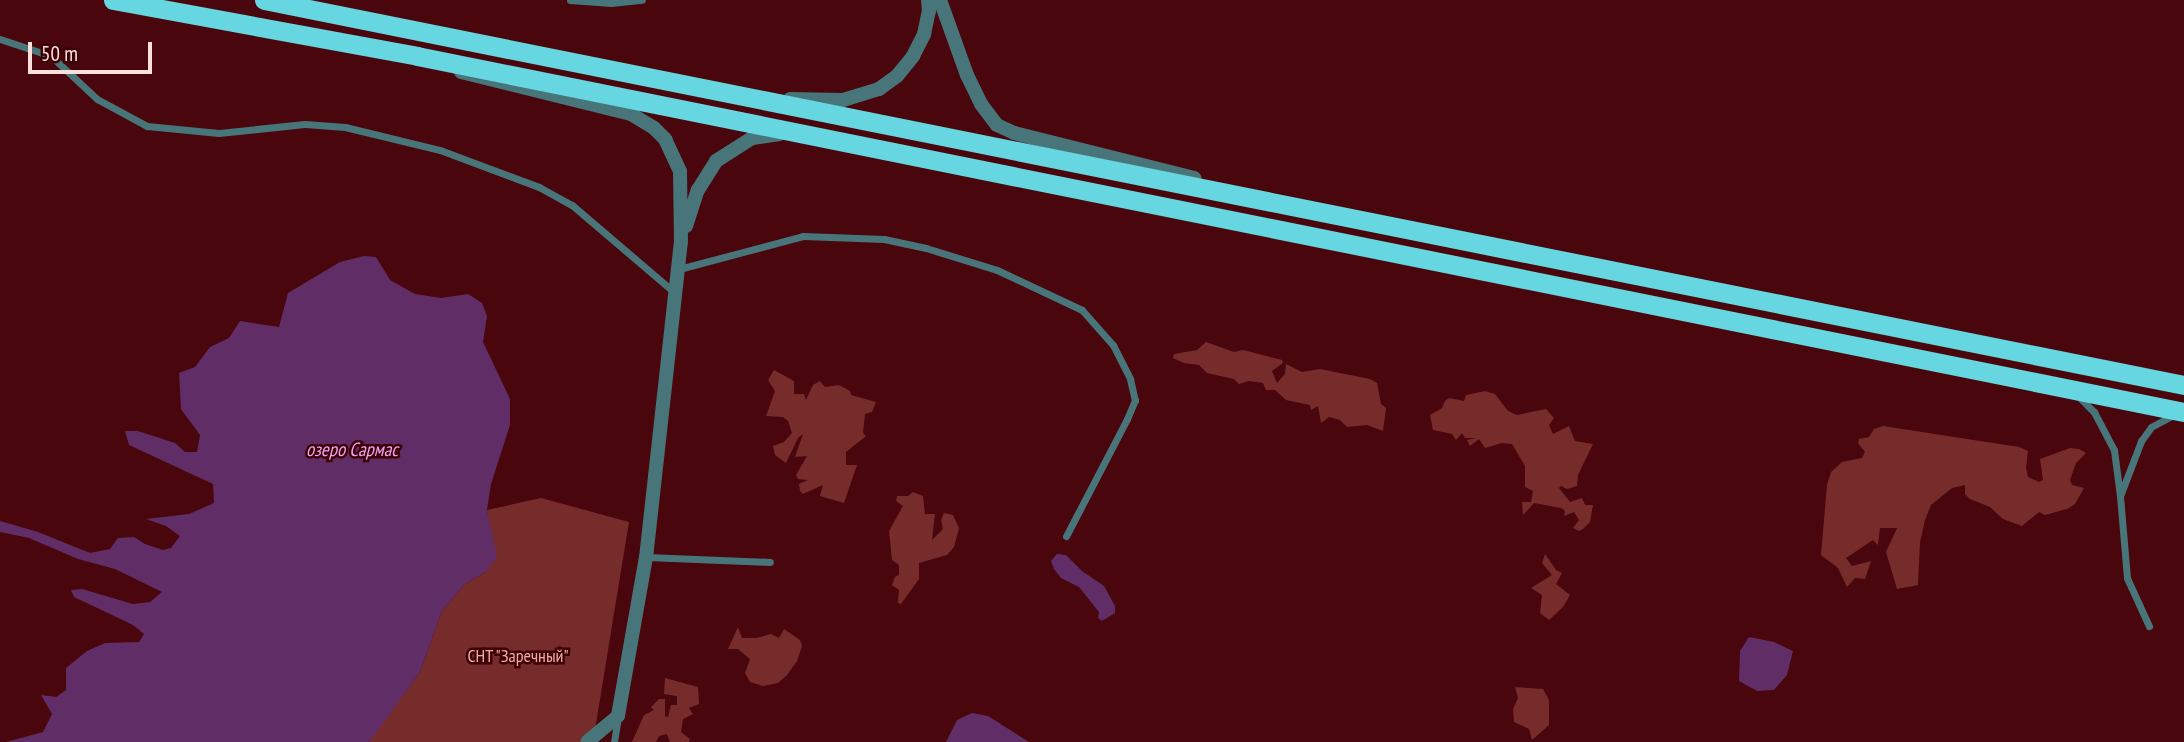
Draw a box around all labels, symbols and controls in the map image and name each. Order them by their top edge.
scale bar [32,28,156,72]
text: 50 m [41,40,78,67]
water label: озеро Сармас [306,439,398,461]
park label: СНТ "Заречный" [467,645,569,667]

